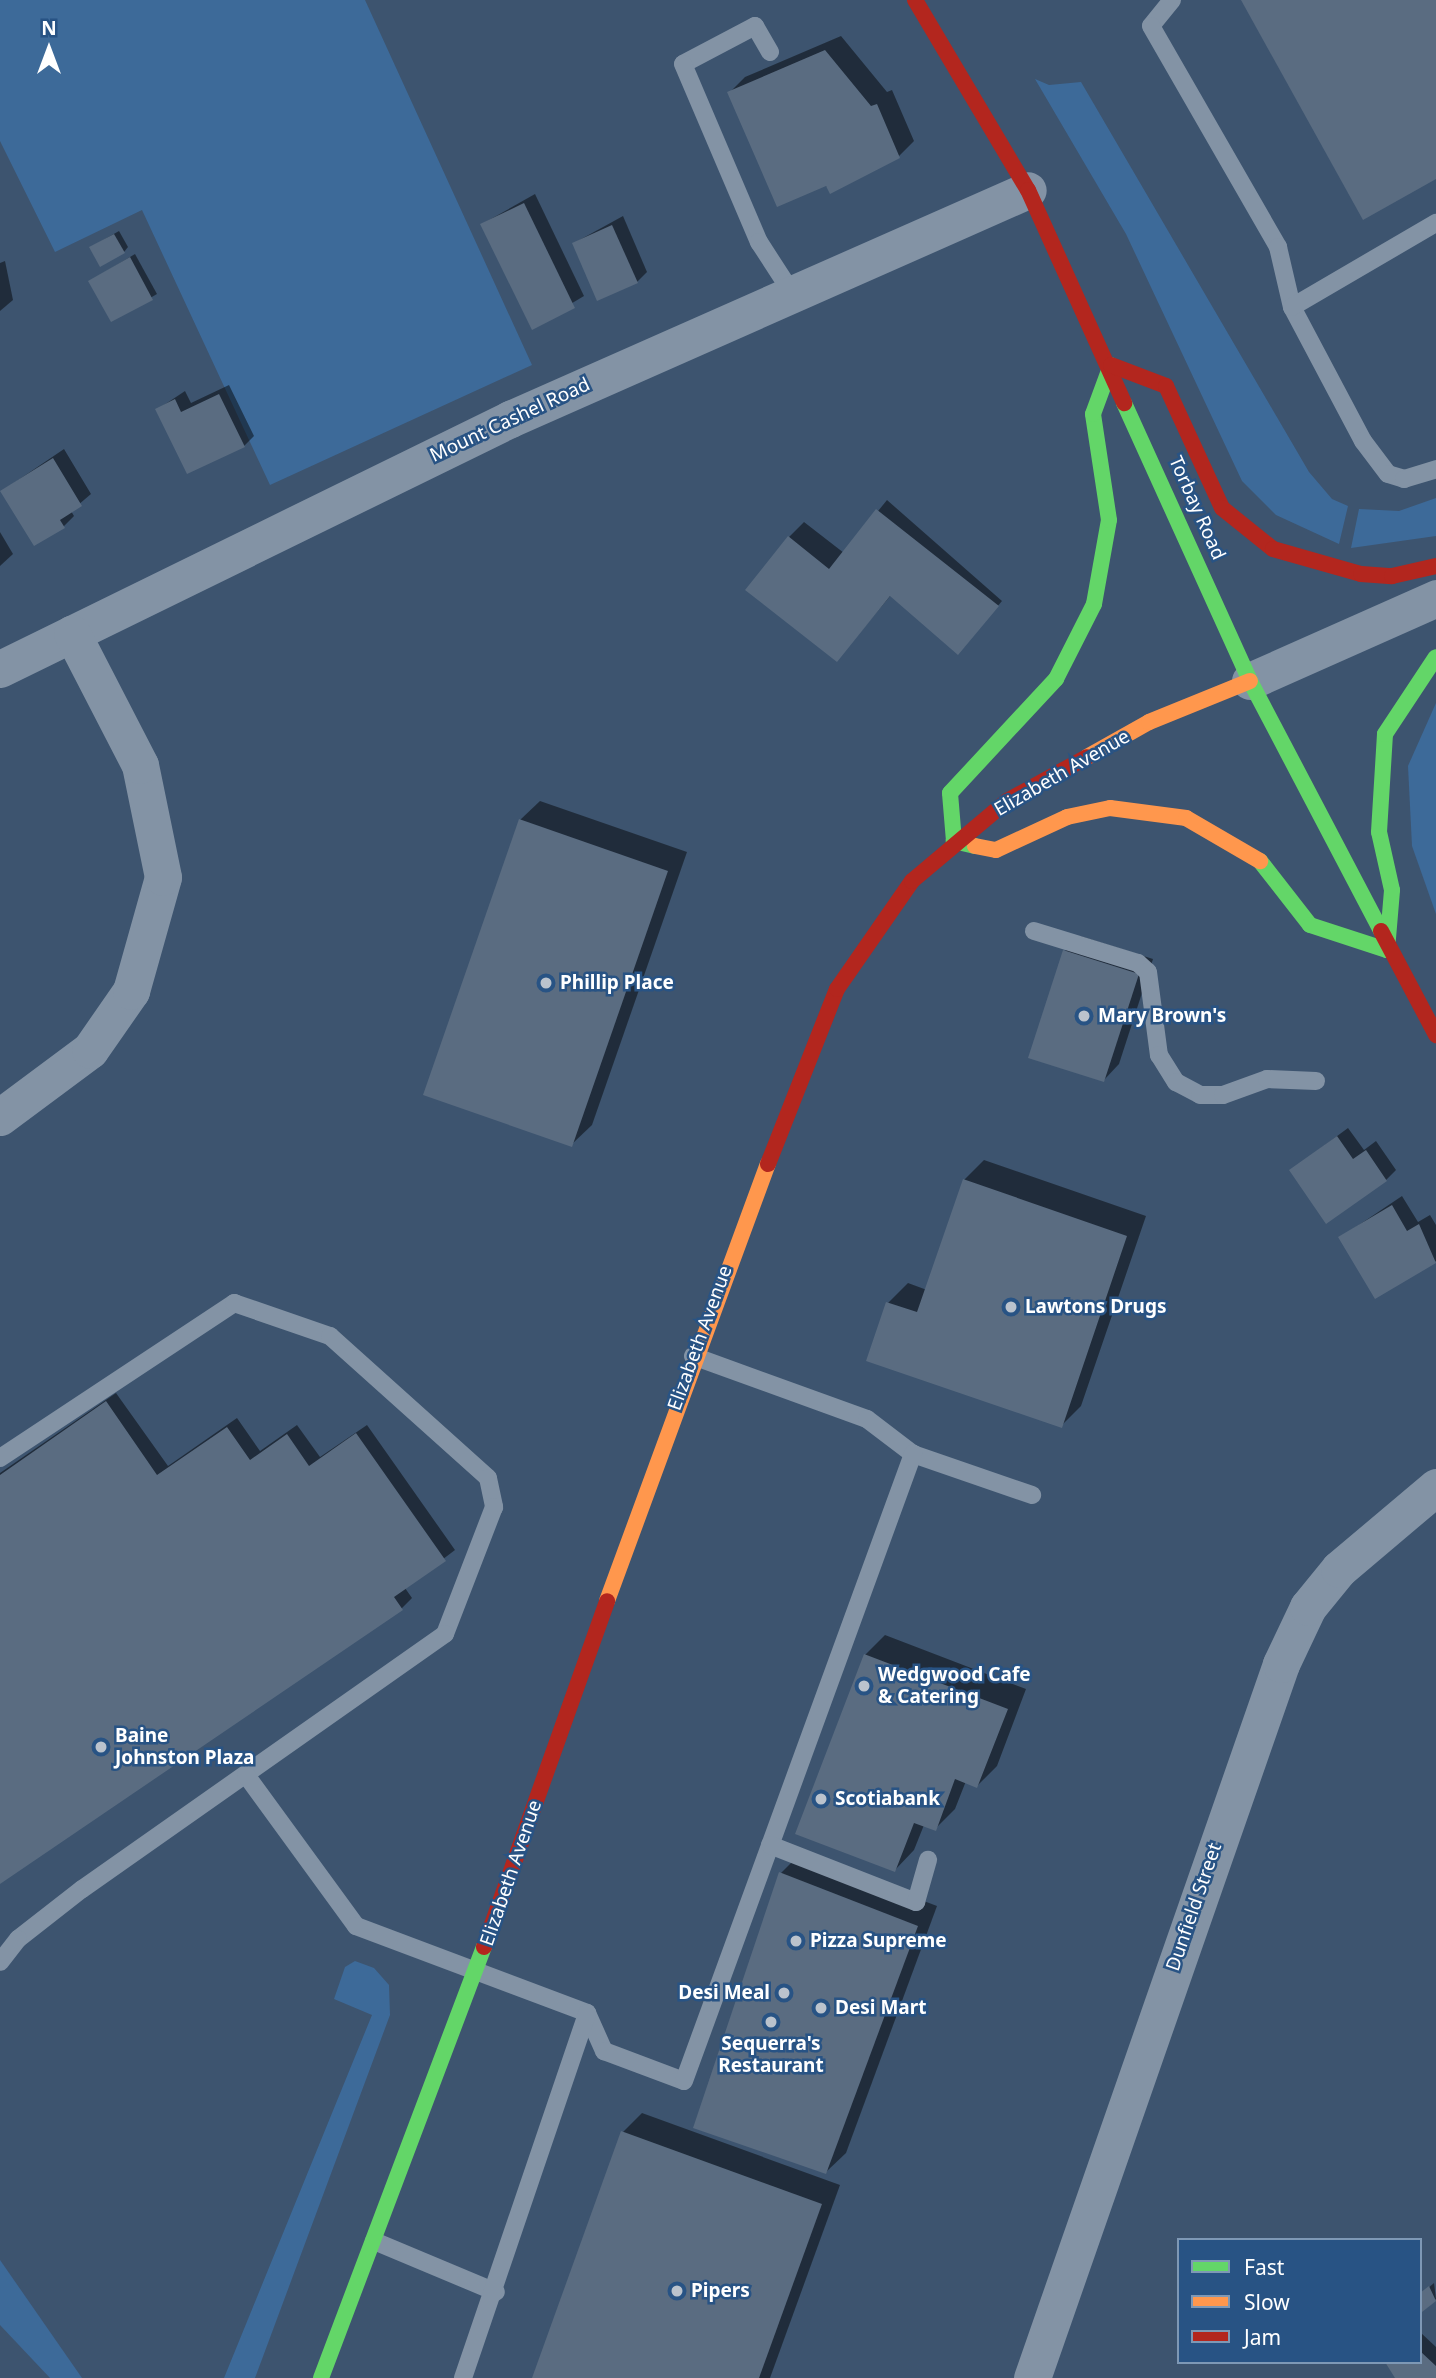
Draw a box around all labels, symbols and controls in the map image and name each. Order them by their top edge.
north arrow [14,14,84,84]
text: N [41,15,57,41]
street label: Mount Cashel Road [426,373,594,467]
street label: Torbay Road [1164,453,1230,563]
street label: Elizabeth Avenue [990,725,1134,821]
place label: Phillip Place [560,972,674,994]
marker: Phillip Place [538,975,554,991]
place label: Mary Brown's [1098,1005,1226,1027]
marker: Mary Brown's [1076,1008,1092,1024]
street label: Elizabeth Avenue [663,1262,737,1414]
place label: Lawtons Drugs [1025,1296,1167,1318]
marker: Lawtons Drugs [1003,1299,1019,1315]
place label: Wedgwood Cafe & Catering [878,1664,1031,1708]
marker: Wedgwood Cafe & Catering [856,1678,872,1694]
place label: Baine Johnston Plaza [115,1725,254,1769]
marker: Baine Johnston Plaza [93,1739,109,1755]
place label: Scotiabank [835,1788,940,1810]
marker: Scotiabank [813,1791,829,1807]
street label: Elizabeth Avenue [475,1797,547,1949]
street label: Dunfield Street [1161,1840,1227,1974]
place label: Pizza Supreme [810,1930,947,1952]
marker: Pizza Supreme [788,1933,804,1949]
place label: Desi Meal [678,1982,770,2004]
marker: Desi Meal [776,1985,792,2001]
place label: Desi Mart [835,1997,926,2019]
marker: Desi Mart [813,2000,829,2016]
marker: Sequerra's Restaurant [763,2014,779,2030]
place label: Sequerra's Restaurant [718,2033,824,2077]
legend [1177,2238,1422,2364]
text: Fast [1244,2253,1284,2281]
place label: Pipers [691,2280,750,2302]
marker: Pipers [669,2283,685,2299]
text: Slow [1244,2288,1290,2316]
text: Jam [1244,2323,1281,2351]

